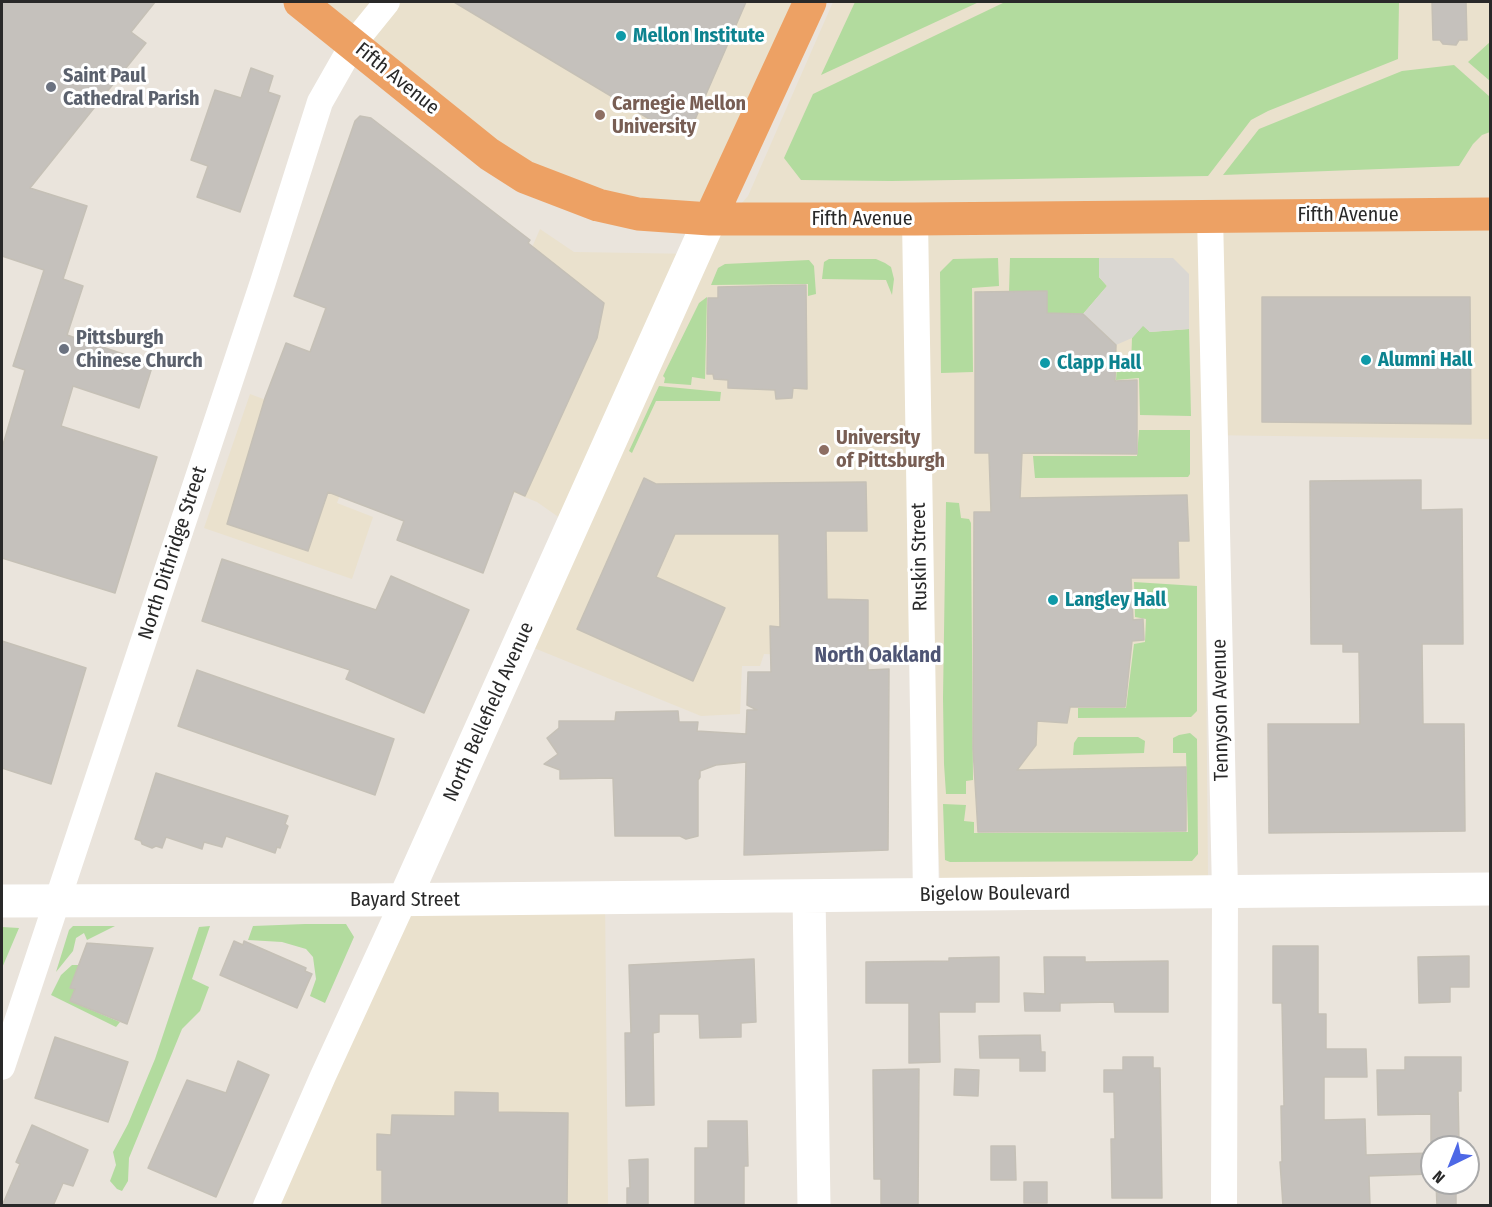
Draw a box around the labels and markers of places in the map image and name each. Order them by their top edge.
place label: Mellon Institute [633,24,765,48]
marker: Mellon Institute [614,29,628,43]
place label: Saint Paul Cathedral Parish [63,64,199,111]
marker: Saint Paul Cathedral Parish [44,80,58,94]
place label: Carnegie Mellon University [612,92,746,139]
marker: Carnegie Mellon University [593,108,607,122]
place label: Pittsburgh Chinese Church [76,326,203,373]
marker: Pittsburgh Chinese Church [57,342,71,356]
place label: Alumni Hall [1378,348,1472,372]
place label: Clapp Hall [1057,351,1141,375]
marker: Alumni Hall [1359,353,1373,367]
marker: Clapp Hall [1038,356,1052,370]
place label: University of Pittsburgh [836,426,945,473]
marker: University of Pittsburgh [817,443,831,457]
place label: Langley Hall [1065,588,1166,612]
marker: Langley Hall [1046,593,1060,607]

